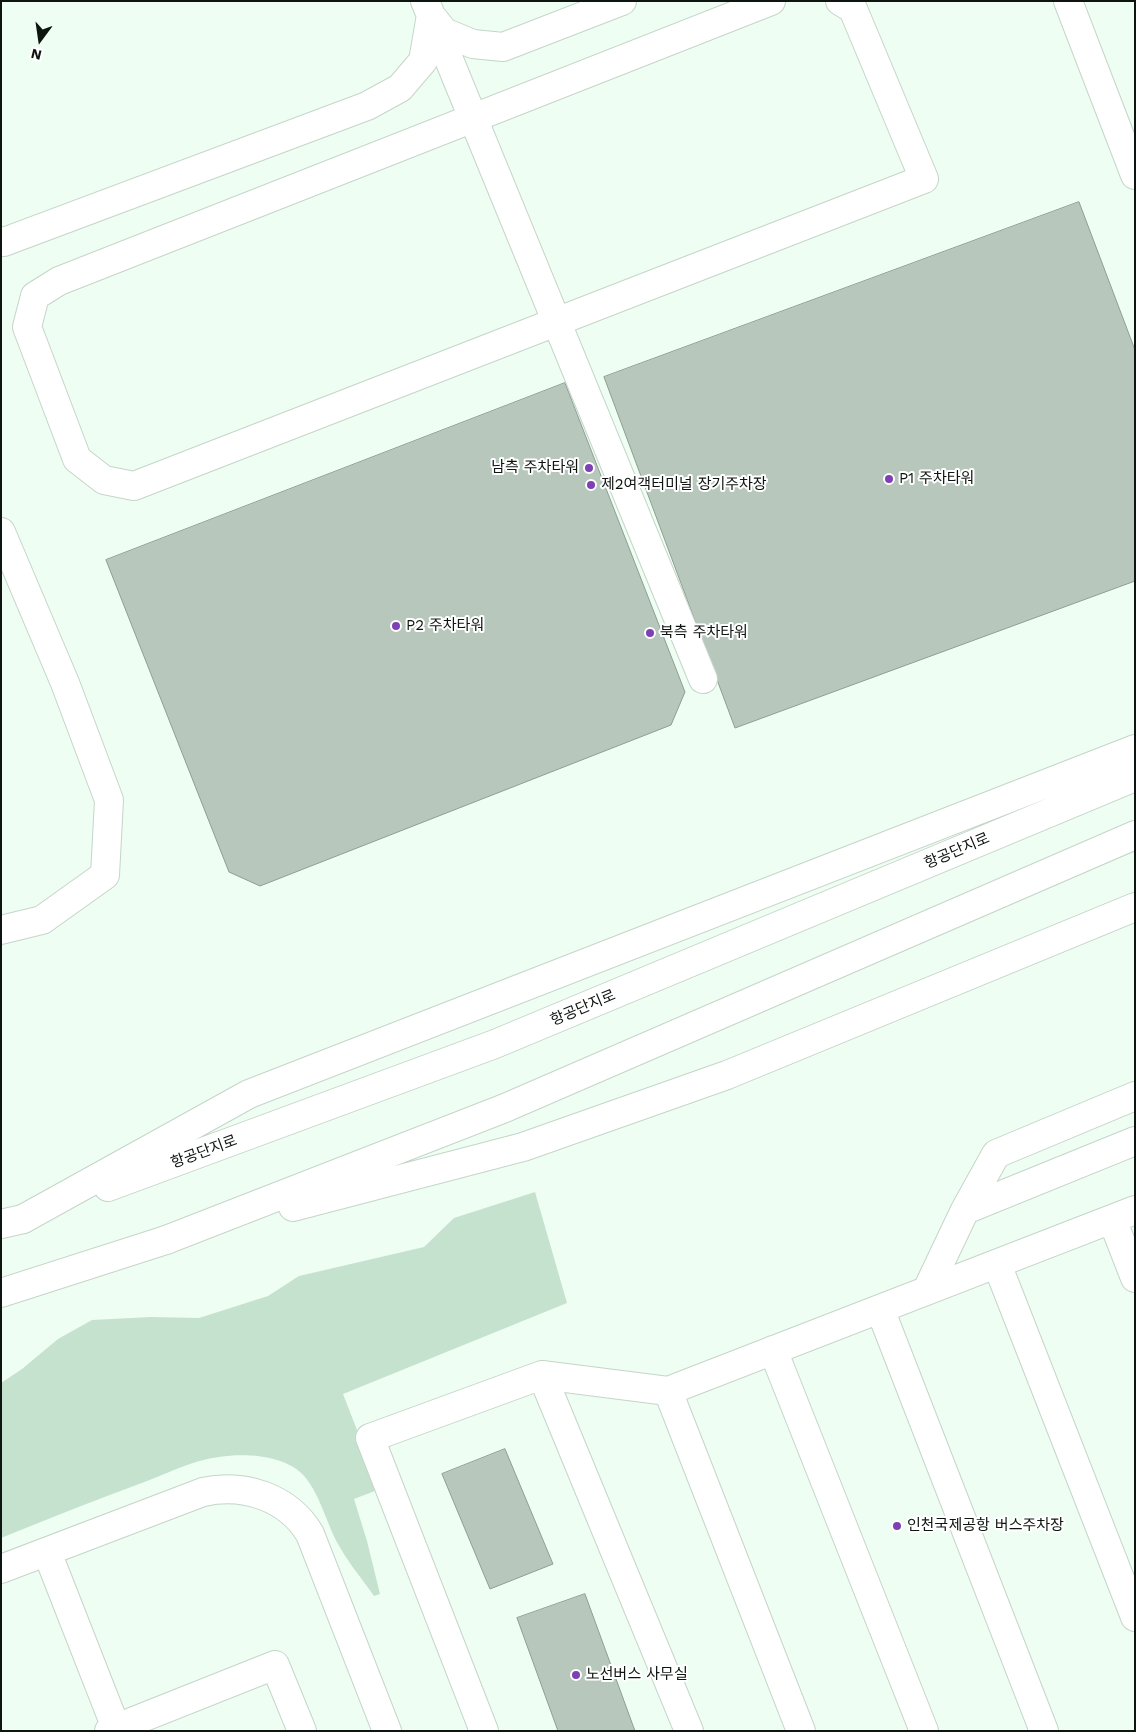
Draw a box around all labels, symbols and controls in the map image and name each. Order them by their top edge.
north arrow [15,15,65,65]
text: N [29,46,43,64]
place label: 남측 주차타워 [491,459,579,477]
marker: 남측 주차타워 [583,462,595,474]
place label: P1 주차타워 [899,470,974,488]
marker: P1 주차타워 [883,473,895,485]
place label: 제2여객터미널 장기주차장 [601,476,767,494]
marker: 제2여객터미널 장기주차장 [585,479,597,491]
place label: P2 주차타워 [406,617,484,635]
marker: P2 주차타워 [390,620,402,632]
place label: 북측 주차타워 [660,624,748,642]
marker: 북측 주차타워 [644,627,656,639]
street label: 항공단지로 [922,829,992,873]
street label: 항공단지로 [548,986,618,1030]
street label: 항공단지로 [169,1132,239,1172]
place label: 인천국제공항 버스주차장 [907,1517,1064,1535]
marker: 인천국제공항 버스주차장 [891,1520,903,1532]
place label: 노선버스 사무실 [586,1666,688,1684]
marker: 노선버스 사무실 [570,1669,582,1681]

